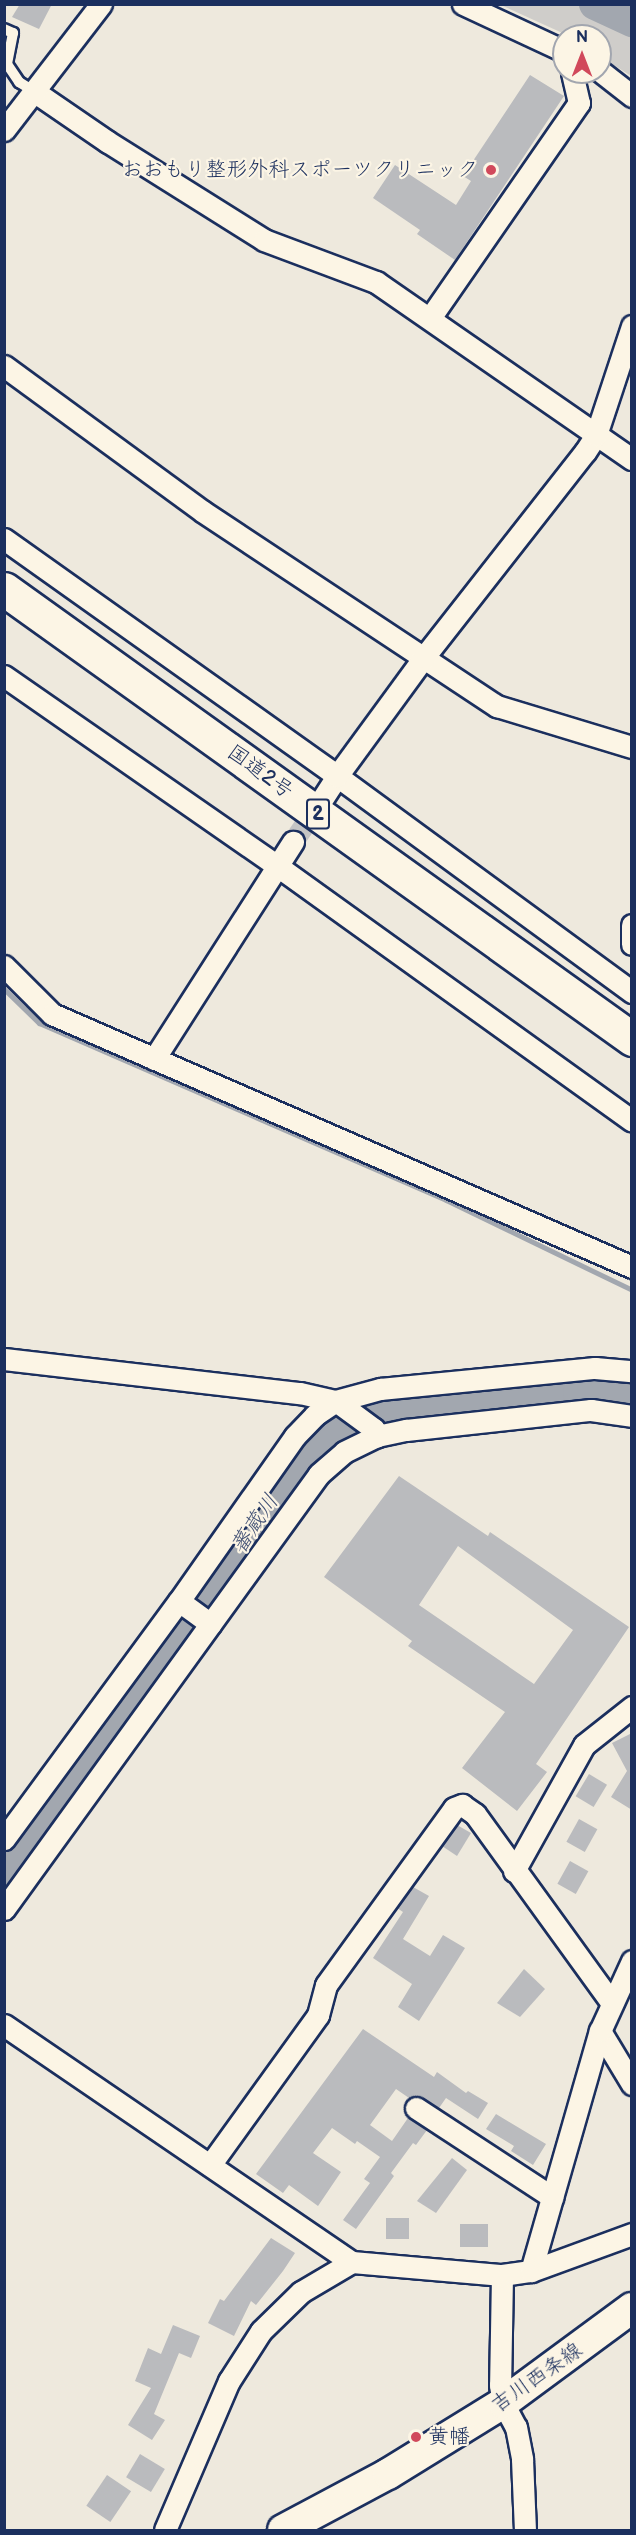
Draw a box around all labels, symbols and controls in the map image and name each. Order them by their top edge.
north arrow [552,24,612,84]
text: N [576,28,588,47]
place label: おおもり整形外科スポーツクリニック [121,157,478,183]
marker: おおもり整形外科スポーツクリニック [482,161,500,179]
street label: 国道2号 [222,740,298,804]
road number: 2 [306,797,330,831]
water label: 蕃蔵川 [226,1489,284,1559]
street label: 吉川西条線 [487,2338,587,2418]
place label: 黄幡 [428,2424,470,2450]
marker: 黄幡 [409,2430,423,2444]

